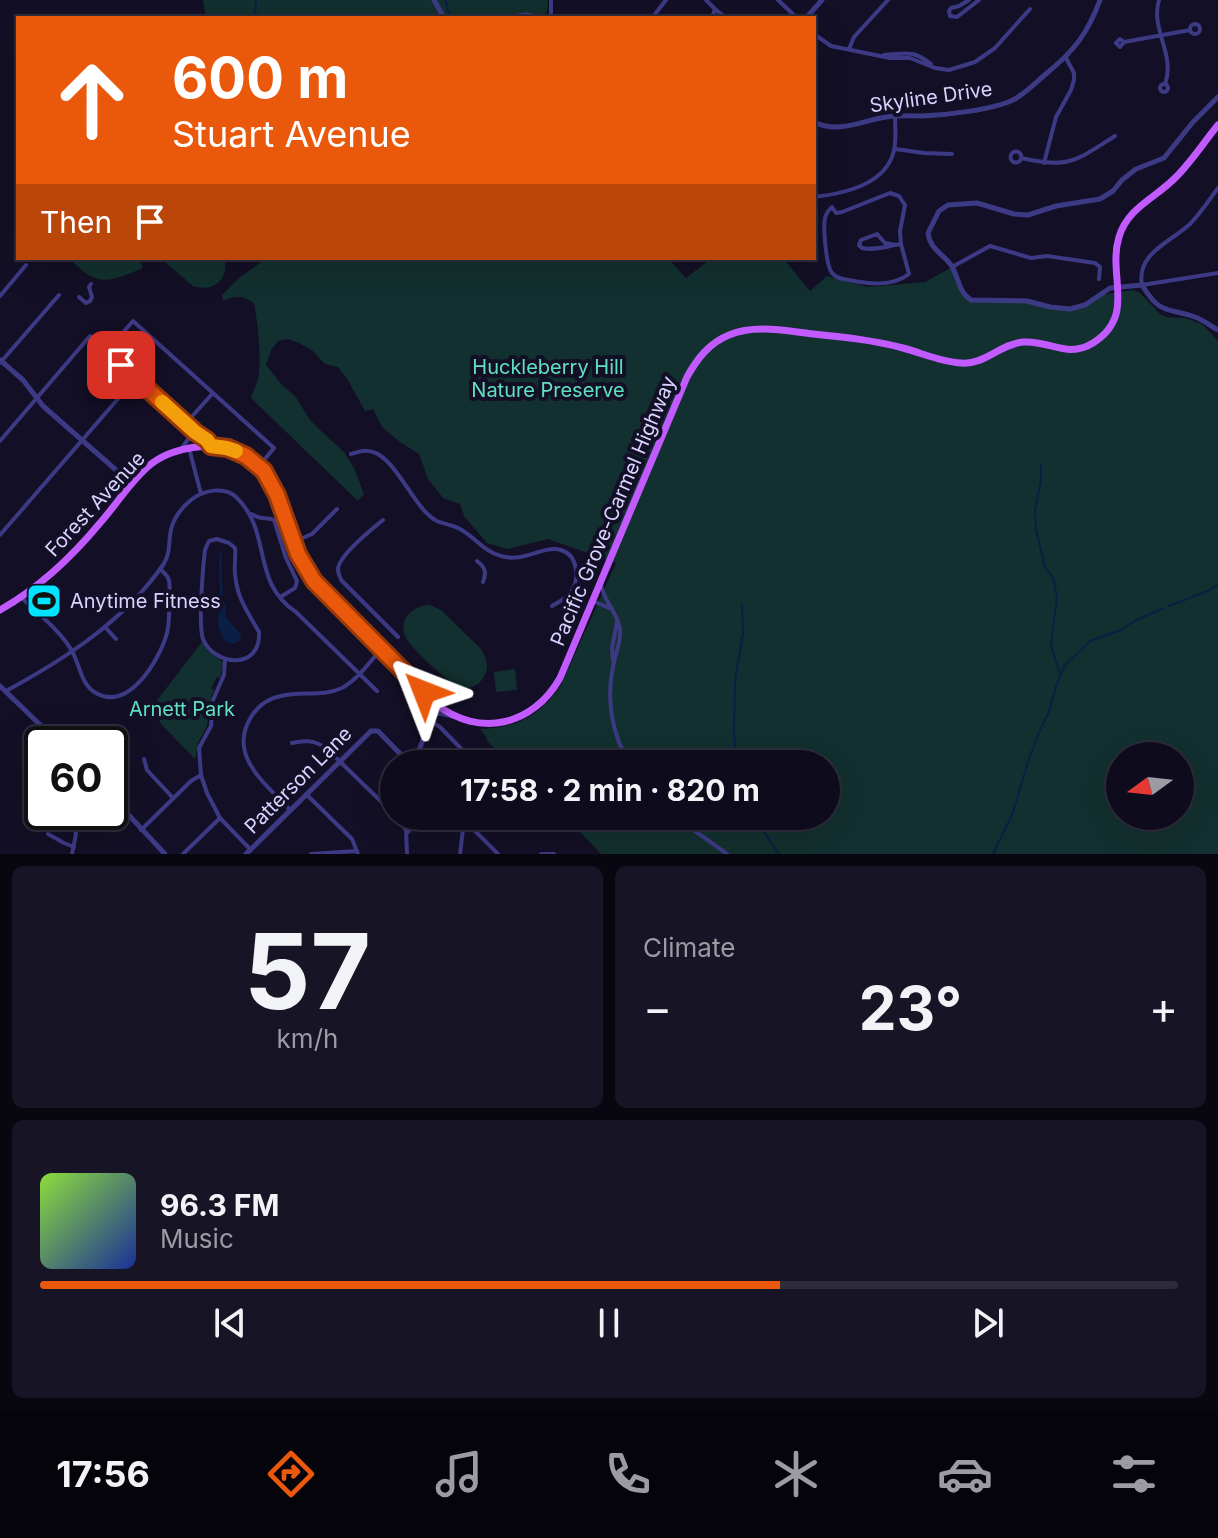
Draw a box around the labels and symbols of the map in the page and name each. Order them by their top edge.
street label: Skyline Drive [868,77,994,117]
pin [87,331,155,399]
park label: Huckleberry Hill Nature Preserve [471,355,625,402]
street label: Pacific Grove-Carmel Highway [545,373,681,649]
street label: Forest Avenue [40,447,150,561]
sports icon: Anytime Fitness [25,582,63,620]
place label: Anytime Fitness [70,589,221,613]
position arrow [382,650,466,734]
park label: Arnett Park [129,697,235,721]
street label: Patterson Lane [239,721,357,839]
speed limit sign: 60 [24,726,128,830]
north arrow [1106,742,1194,830]

